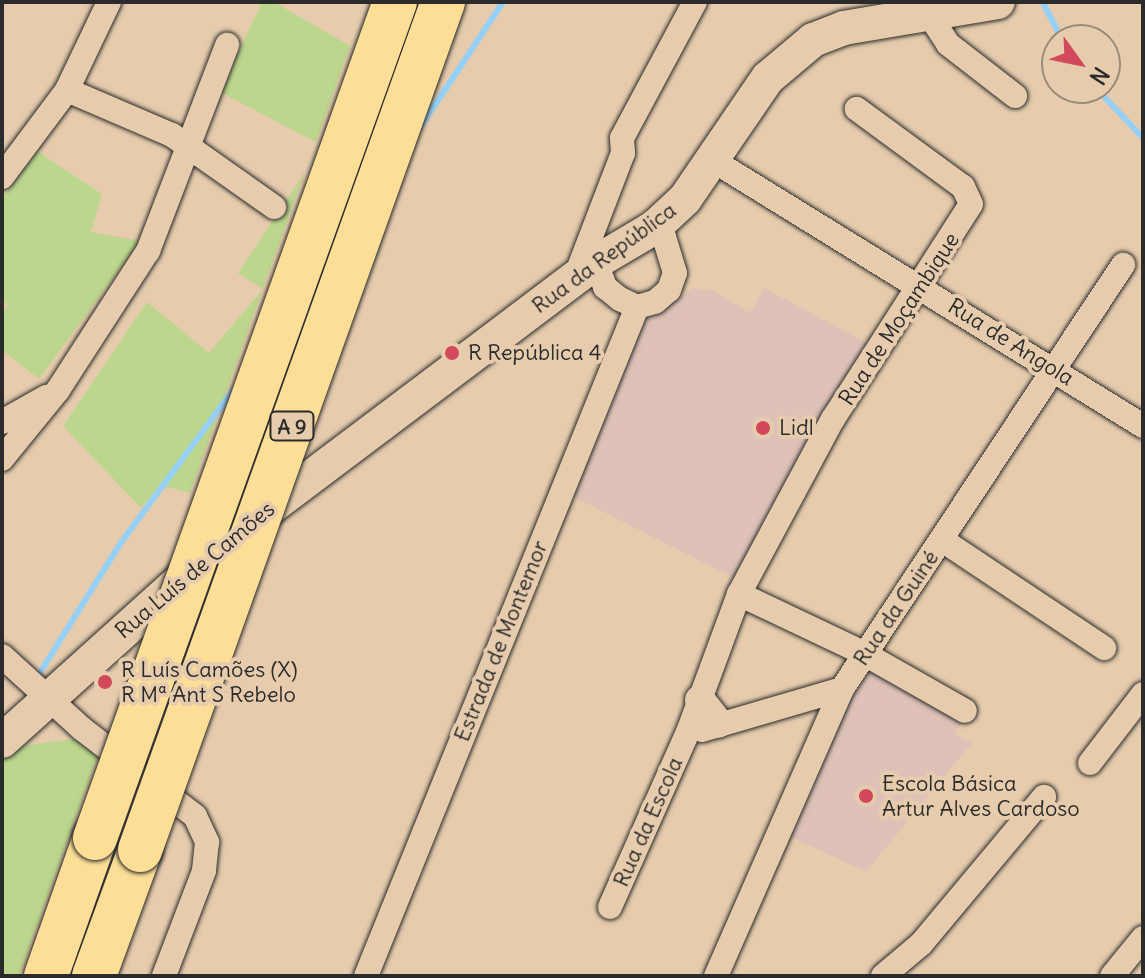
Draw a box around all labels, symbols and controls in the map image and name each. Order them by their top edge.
north arrow [1041,24,1121,104]
text: N [1084,62,1115,90]
street label: Rua da República [527,197,681,319]
street label: Rua de Moçambique [833,227,965,411]
street label: Rua de Angola [943,293,1079,391]
place label: R República 4 [468,340,602,366]
marker: R República 4 [443,344,461,362]
road number: A 9 [268,410,316,442]
place label: Lidl [779,415,814,441]
marker: Lidl [754,419,772,437]
street label: Rua Luís de Camões [110,496,280,644]
street label: Estrada de Montemor [449,537,553,745]
street label: Rua da Guiné [848,545,944,671]
place label: R Luís Camões (X) R Mª Ant S Rebelo [121,656,298,708]
marker: R Luís Camões (X) R Mª Ant S Rebelo [96,673,114,691]
street label: Rua da Escola [608,753,688,891]
place label: Escola Básica Artur Alves Cardoso [882,770,1080,822]
marker: Escola Básica Artur Alves Cardoso [857,787,875,805]

